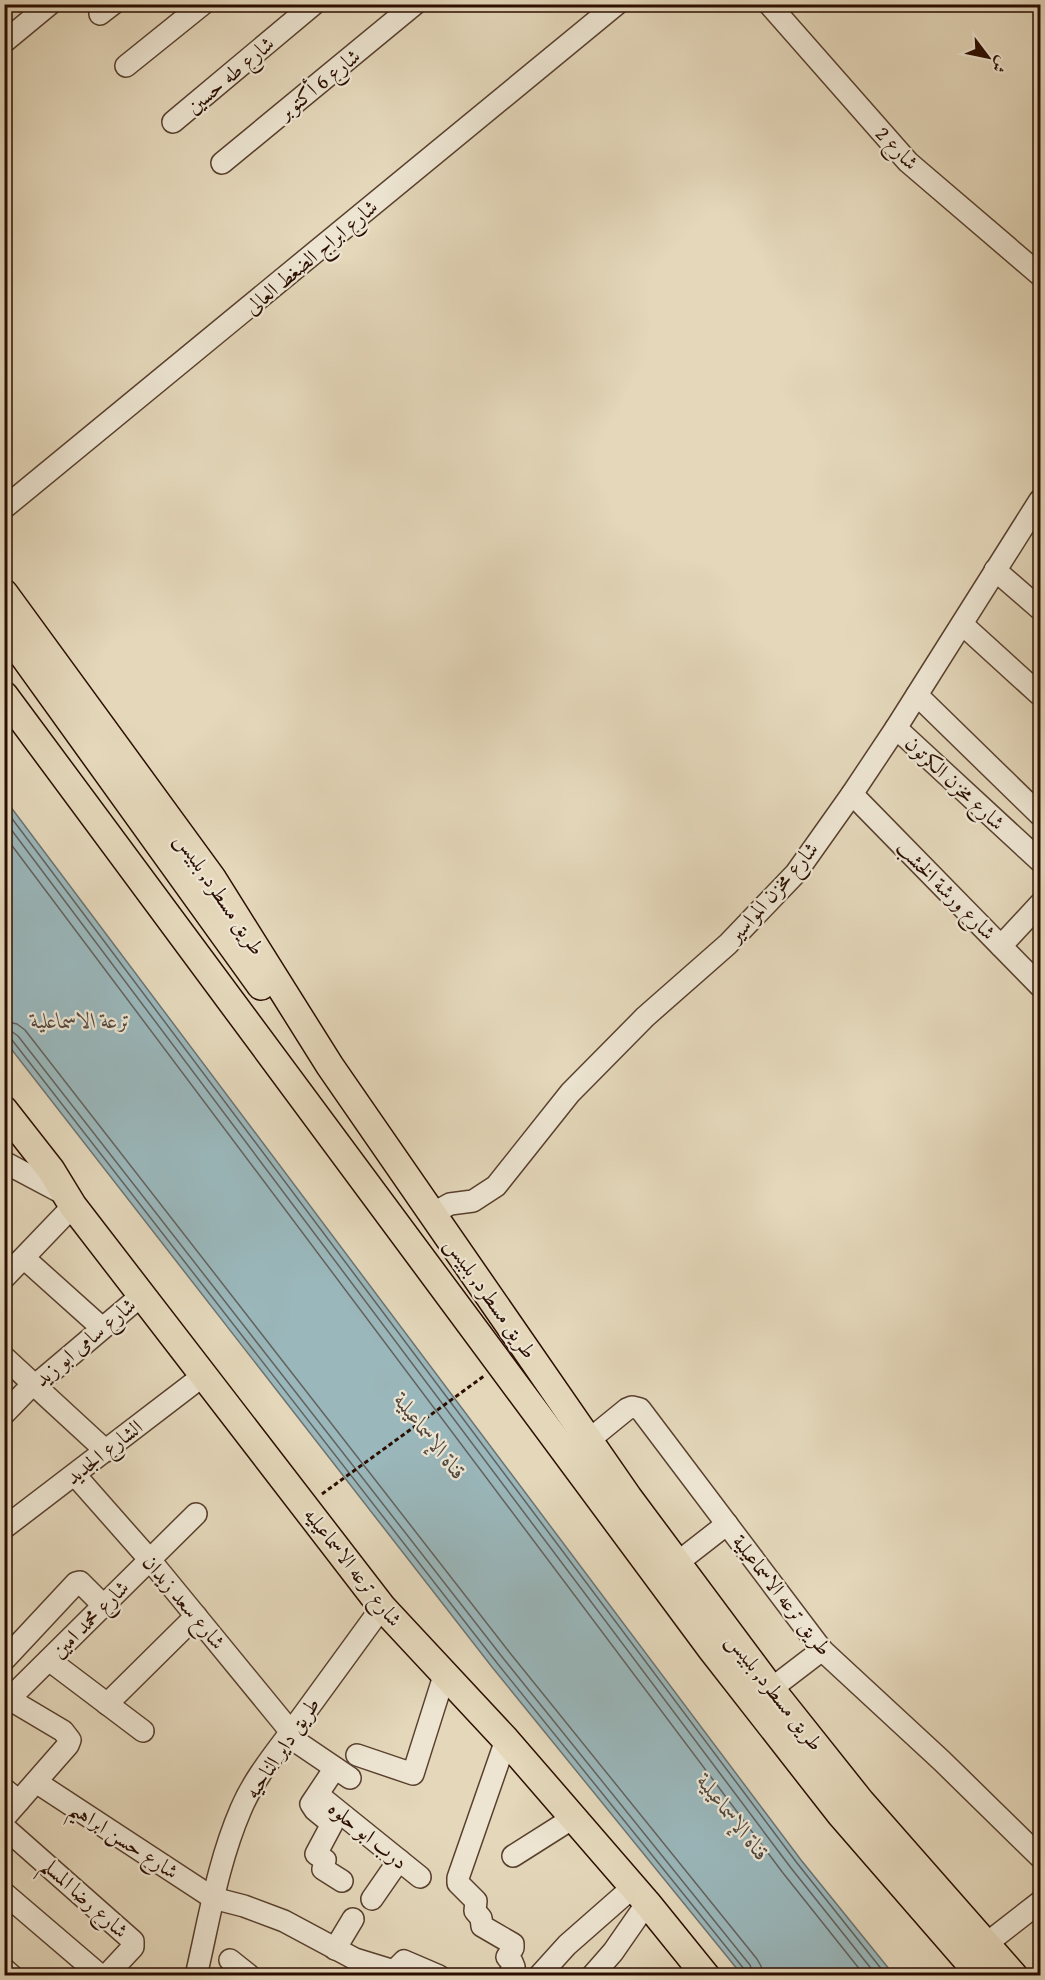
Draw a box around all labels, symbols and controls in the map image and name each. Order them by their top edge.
north arrow [958,27,1018,87]
street label: شارع طه حسين [179,28,283,123]
street label: شارع 6 أكتوبر [269,41,369,130]
text: ش [986,52,1015,78]
street label: شارع 2 [866,118,926,179]
street label: شارع ابراج الضغط العالى [237,191,387,325]
street label: شارع مخزن الكرتون [896,728,1012,839]
street label: طريق مسطرد, بلبيس [168,826,273,961]
street label: شارع ورشة الخشب [887,832,1004,949]
street label: شارع مخزن المواسير [719,834,828,952]
water label: ترعة الاسماعلية [29,1004,131,1036]
street label: طريق مسطرد, بلبيس [438,1231,545,1365]
street label: شارع سامى ابو زيد [27,1290,144,1396]
water label: قناة الإسماعيلية [385,1384,475,1487]
street label: الشارع الجديد [58,1411,151,1494]
street label: شارع ترعه الاسماعيليه [294,1500,410,1635]
street label: طريق ترعه الاسماعيلية [725,1527,840,1662]
street label: شارع سعد زيدان [133,1547,233,1658]
street label: شارع محمد امين [43,1572,138,1667]
street label: طريق مسطرد, بلبيس [719,1626,831,1757]
street label: طريق داير الناحيه [236,1691,327,1805]
water label: قناة الإسماعيلية [688,1765,778,1868]
street label: شارع حسن ابراهيم [60,1793,185,1892]
street label: درب ابو حلوه [322,1793,415,1876]
street label: شارع رضا المسلم [31,1850,136,1950]

